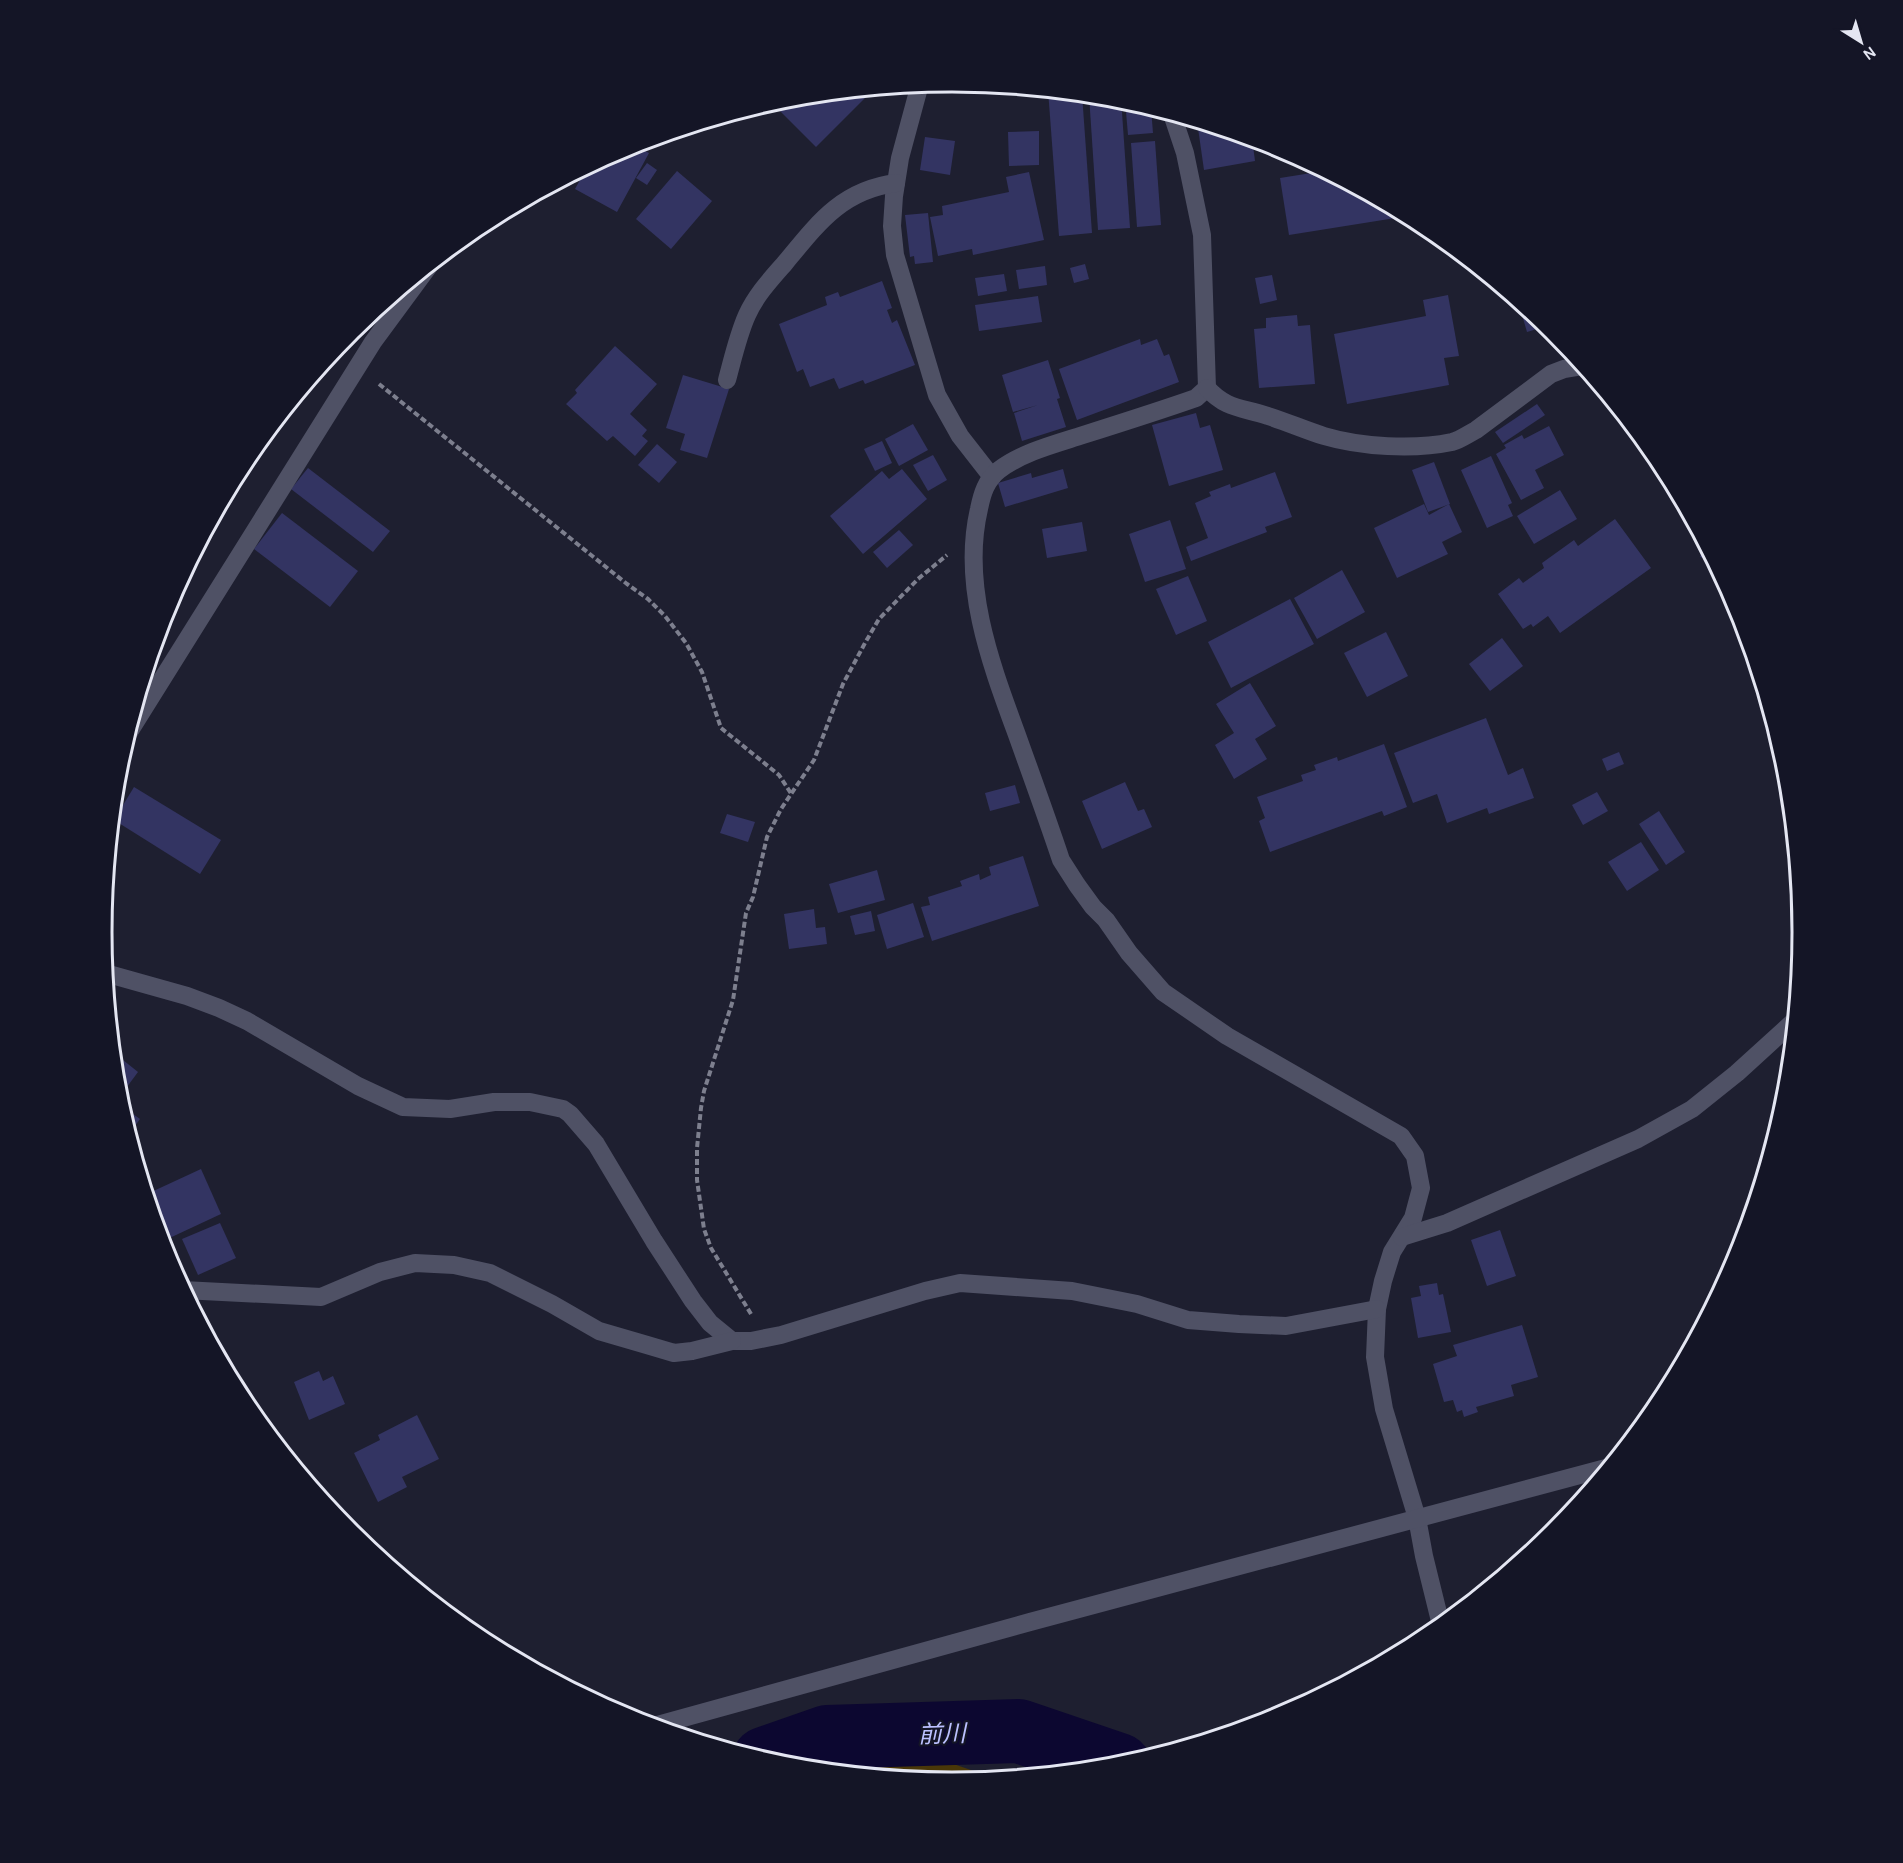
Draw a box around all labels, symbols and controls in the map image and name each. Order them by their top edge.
north arrow [1831,12,1891,72]
text: N [1859,43,1880,65]
water label: 前川 [918,1719,969,1749]

